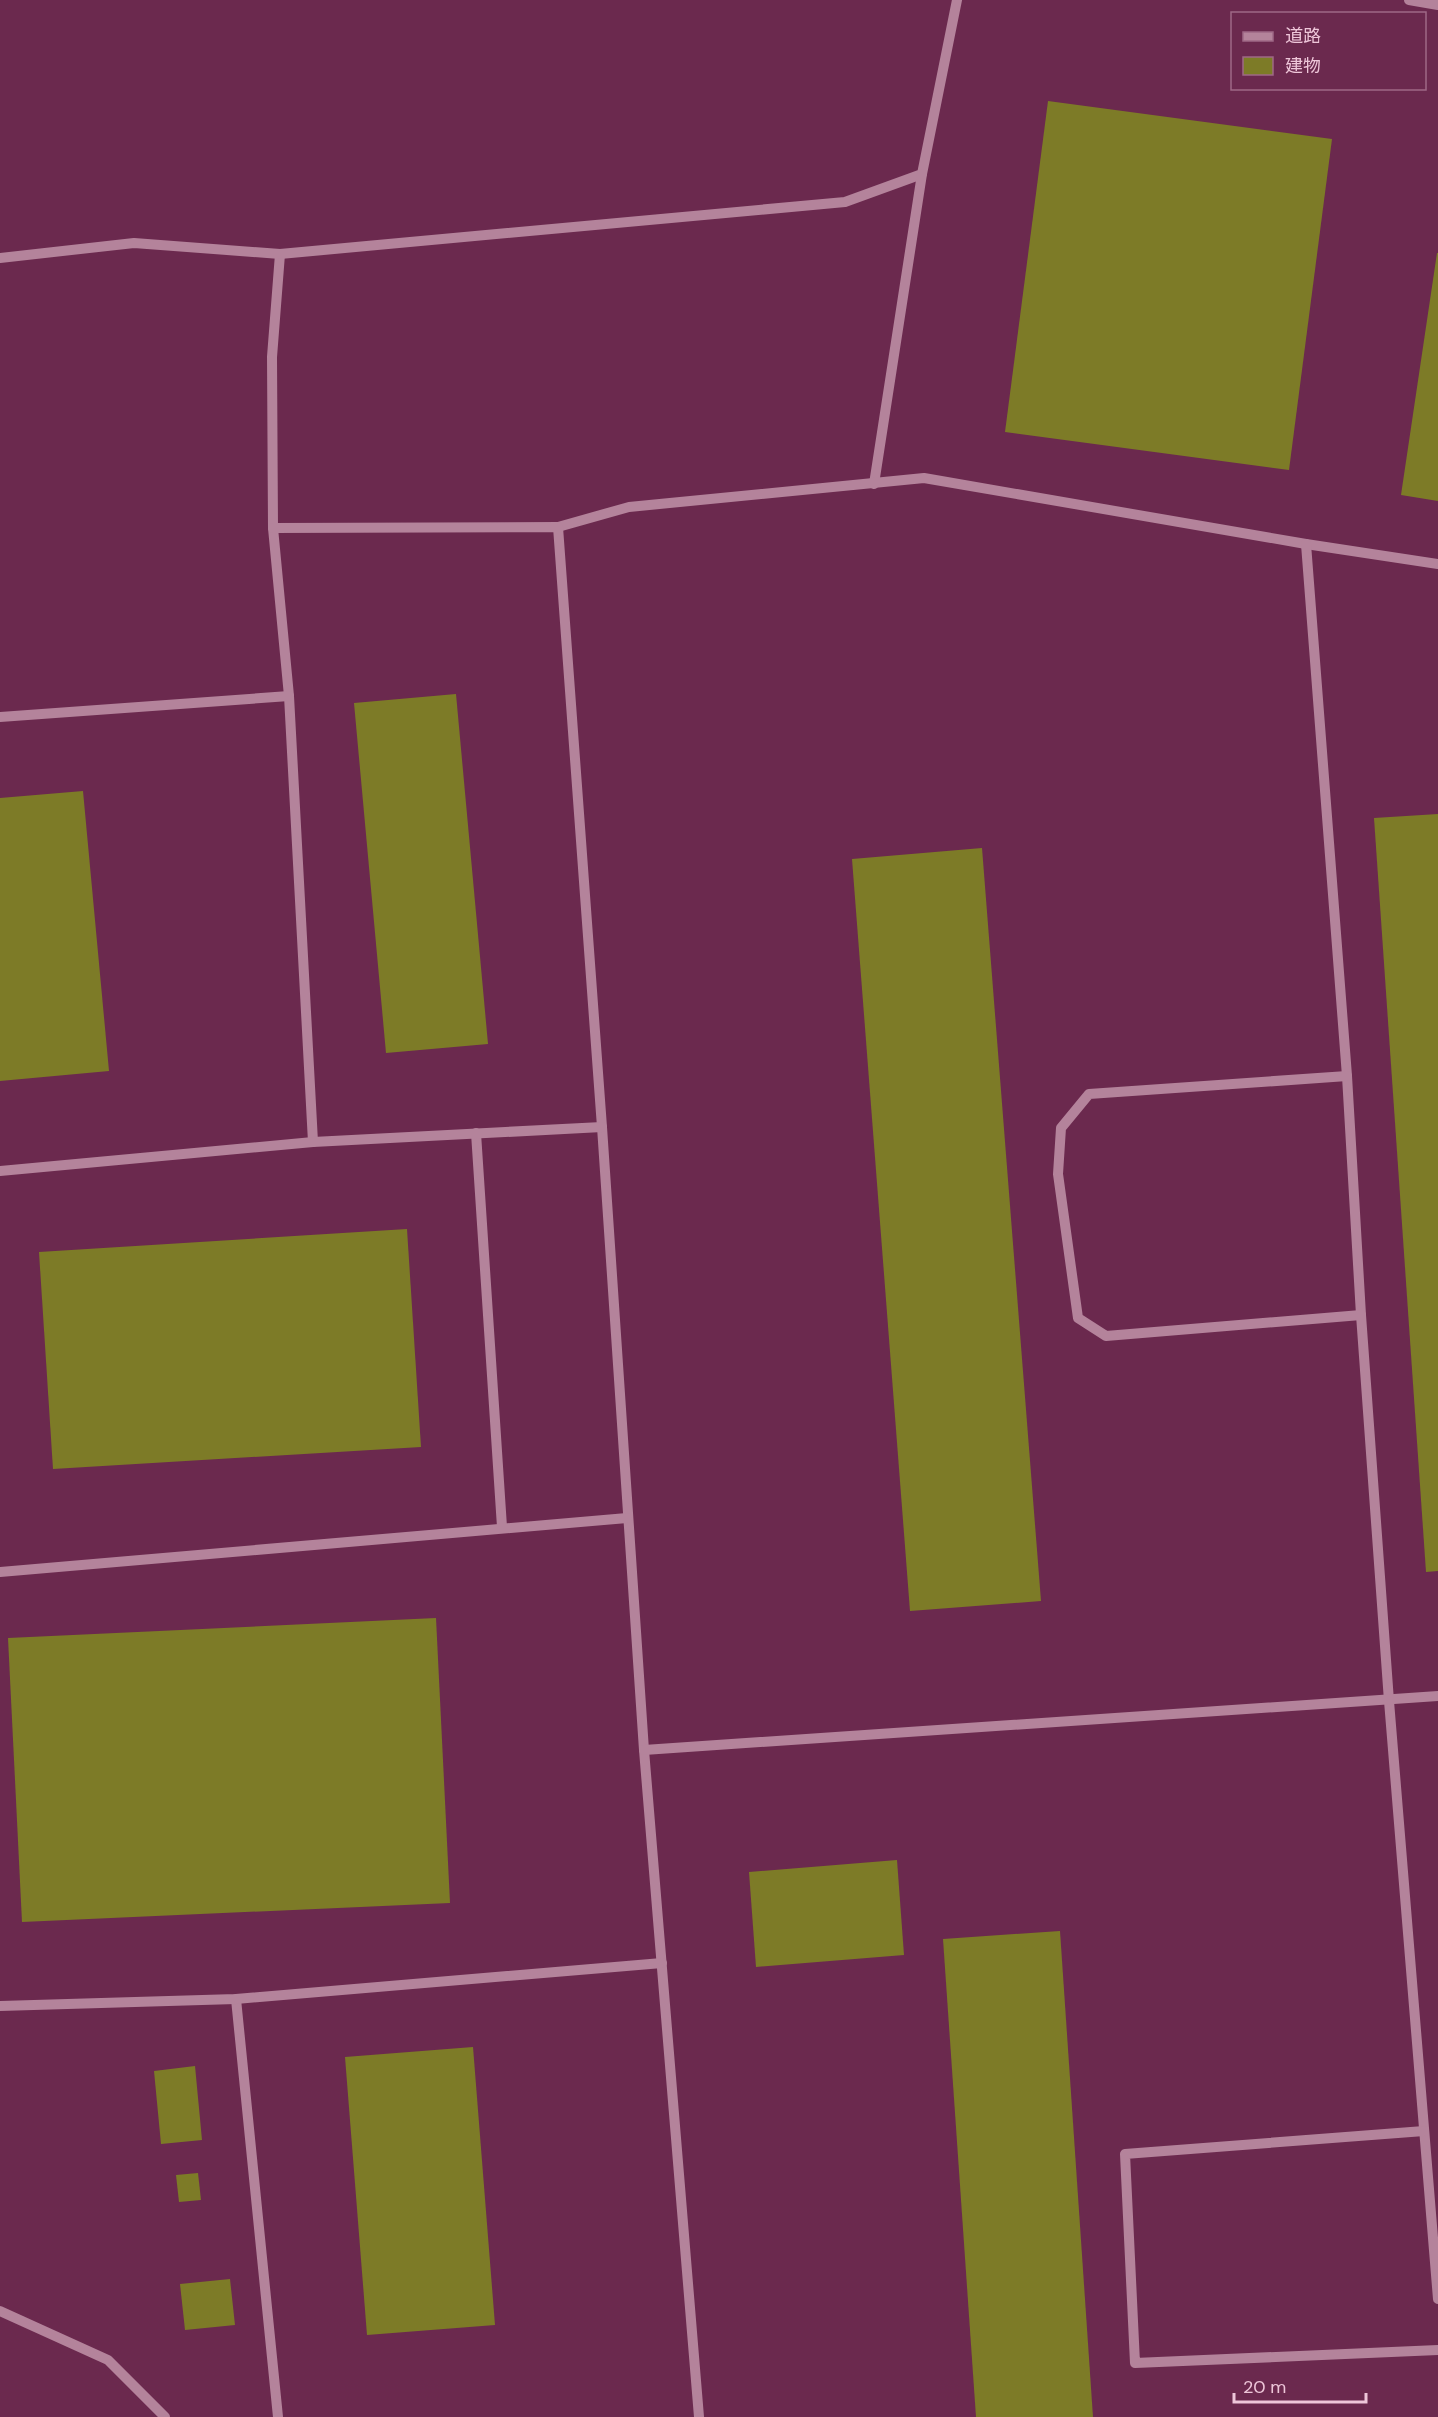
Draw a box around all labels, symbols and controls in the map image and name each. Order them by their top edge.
legend [1231,12,1426,90]
text: 道路 [1285,24,1321,48]
text: 建物 [1285,54,1321,78]
scale bar [1234,2366,1366,2404]
text: 20 m [1243,2375,1286,2399]

